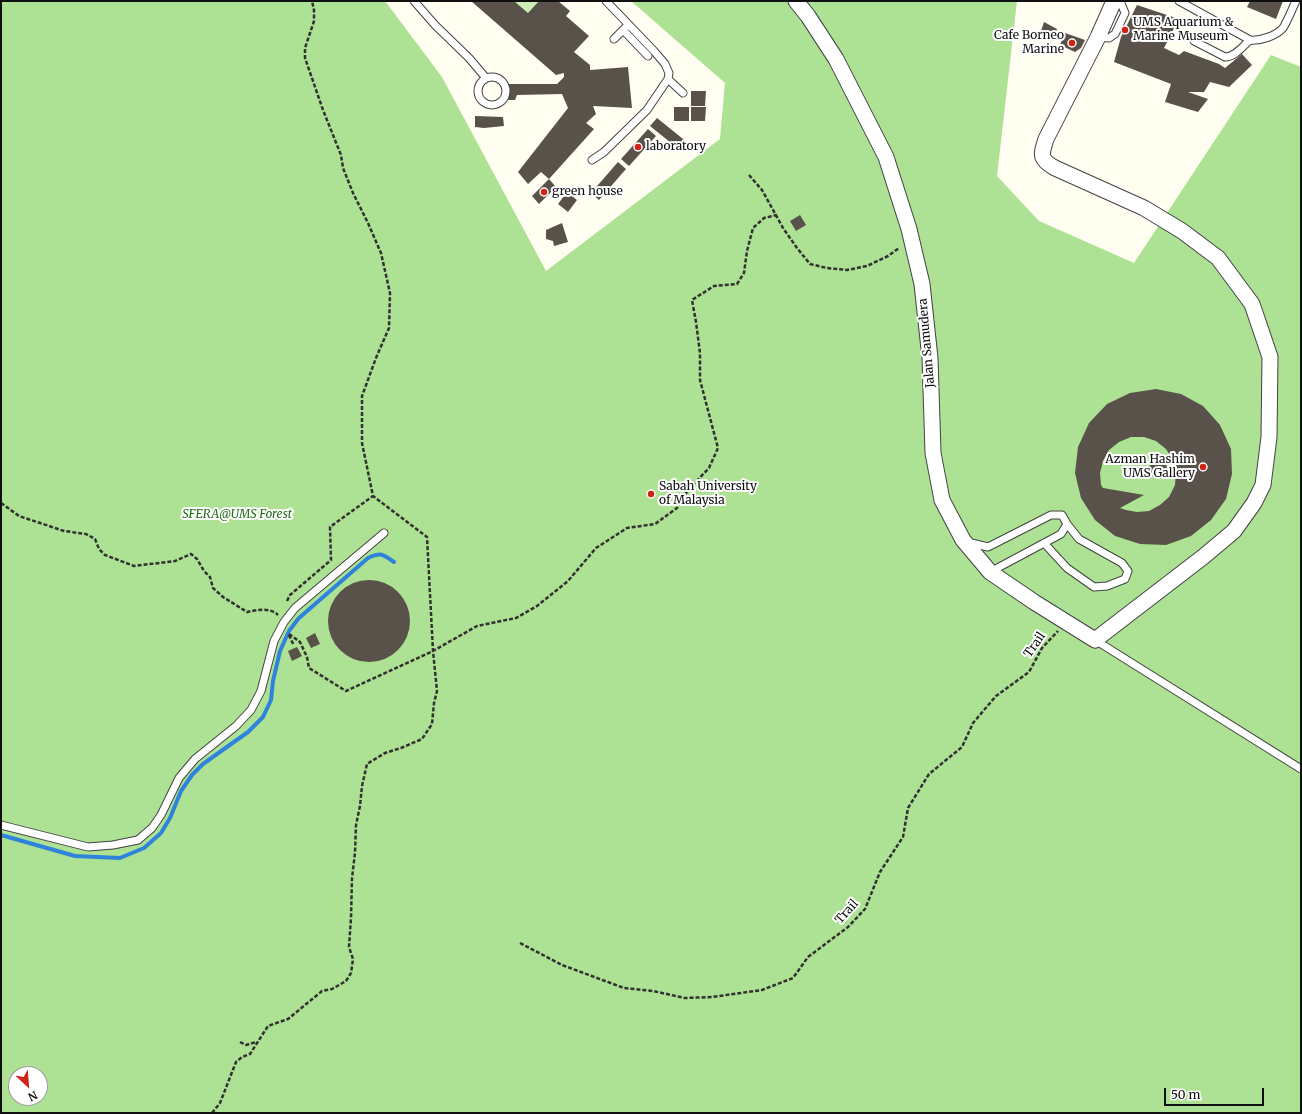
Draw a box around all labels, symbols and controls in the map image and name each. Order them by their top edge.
place label: UMS Aquarium & Marine Museum [1133,16,1234,44]
marker: UMS Aquarium & Marine Museum [1120,25,1130,35]
place label: Cafe Borneo Marine [994,29,1064,57]
marker: Cafe Borneo Marine [1067,38,1077,48]
place label: laboratory [646,140,706,154]
marker: laboratory [633,142,643,152]
place label: green house [552,185,623,199]
marker: green house [539,187,549,197]
street label: Jalan Samudera [916,298,938,388]
place label: Azman Hashim UMS Gallery [1105,453,1195,481]
marker: Azman Hashim UMS Gallery [1198,462,1208,472]
place label: Sabah University of Malaysia [659,480,757,508]
marker: Sabah University of Malaysia [646,489,656,499]
park label: SFERA@UMS Forest [182,508,292,522]
street label: Trail [1021,630,1049,660]
street label: Trail [832,897,862,927]
north arrow [8,1066,48,1106]
scale bar [1166,1080,1266,1106]
text: 50 m [1171,1087,1200,1102]
text: N [26,1088,40,1104]

